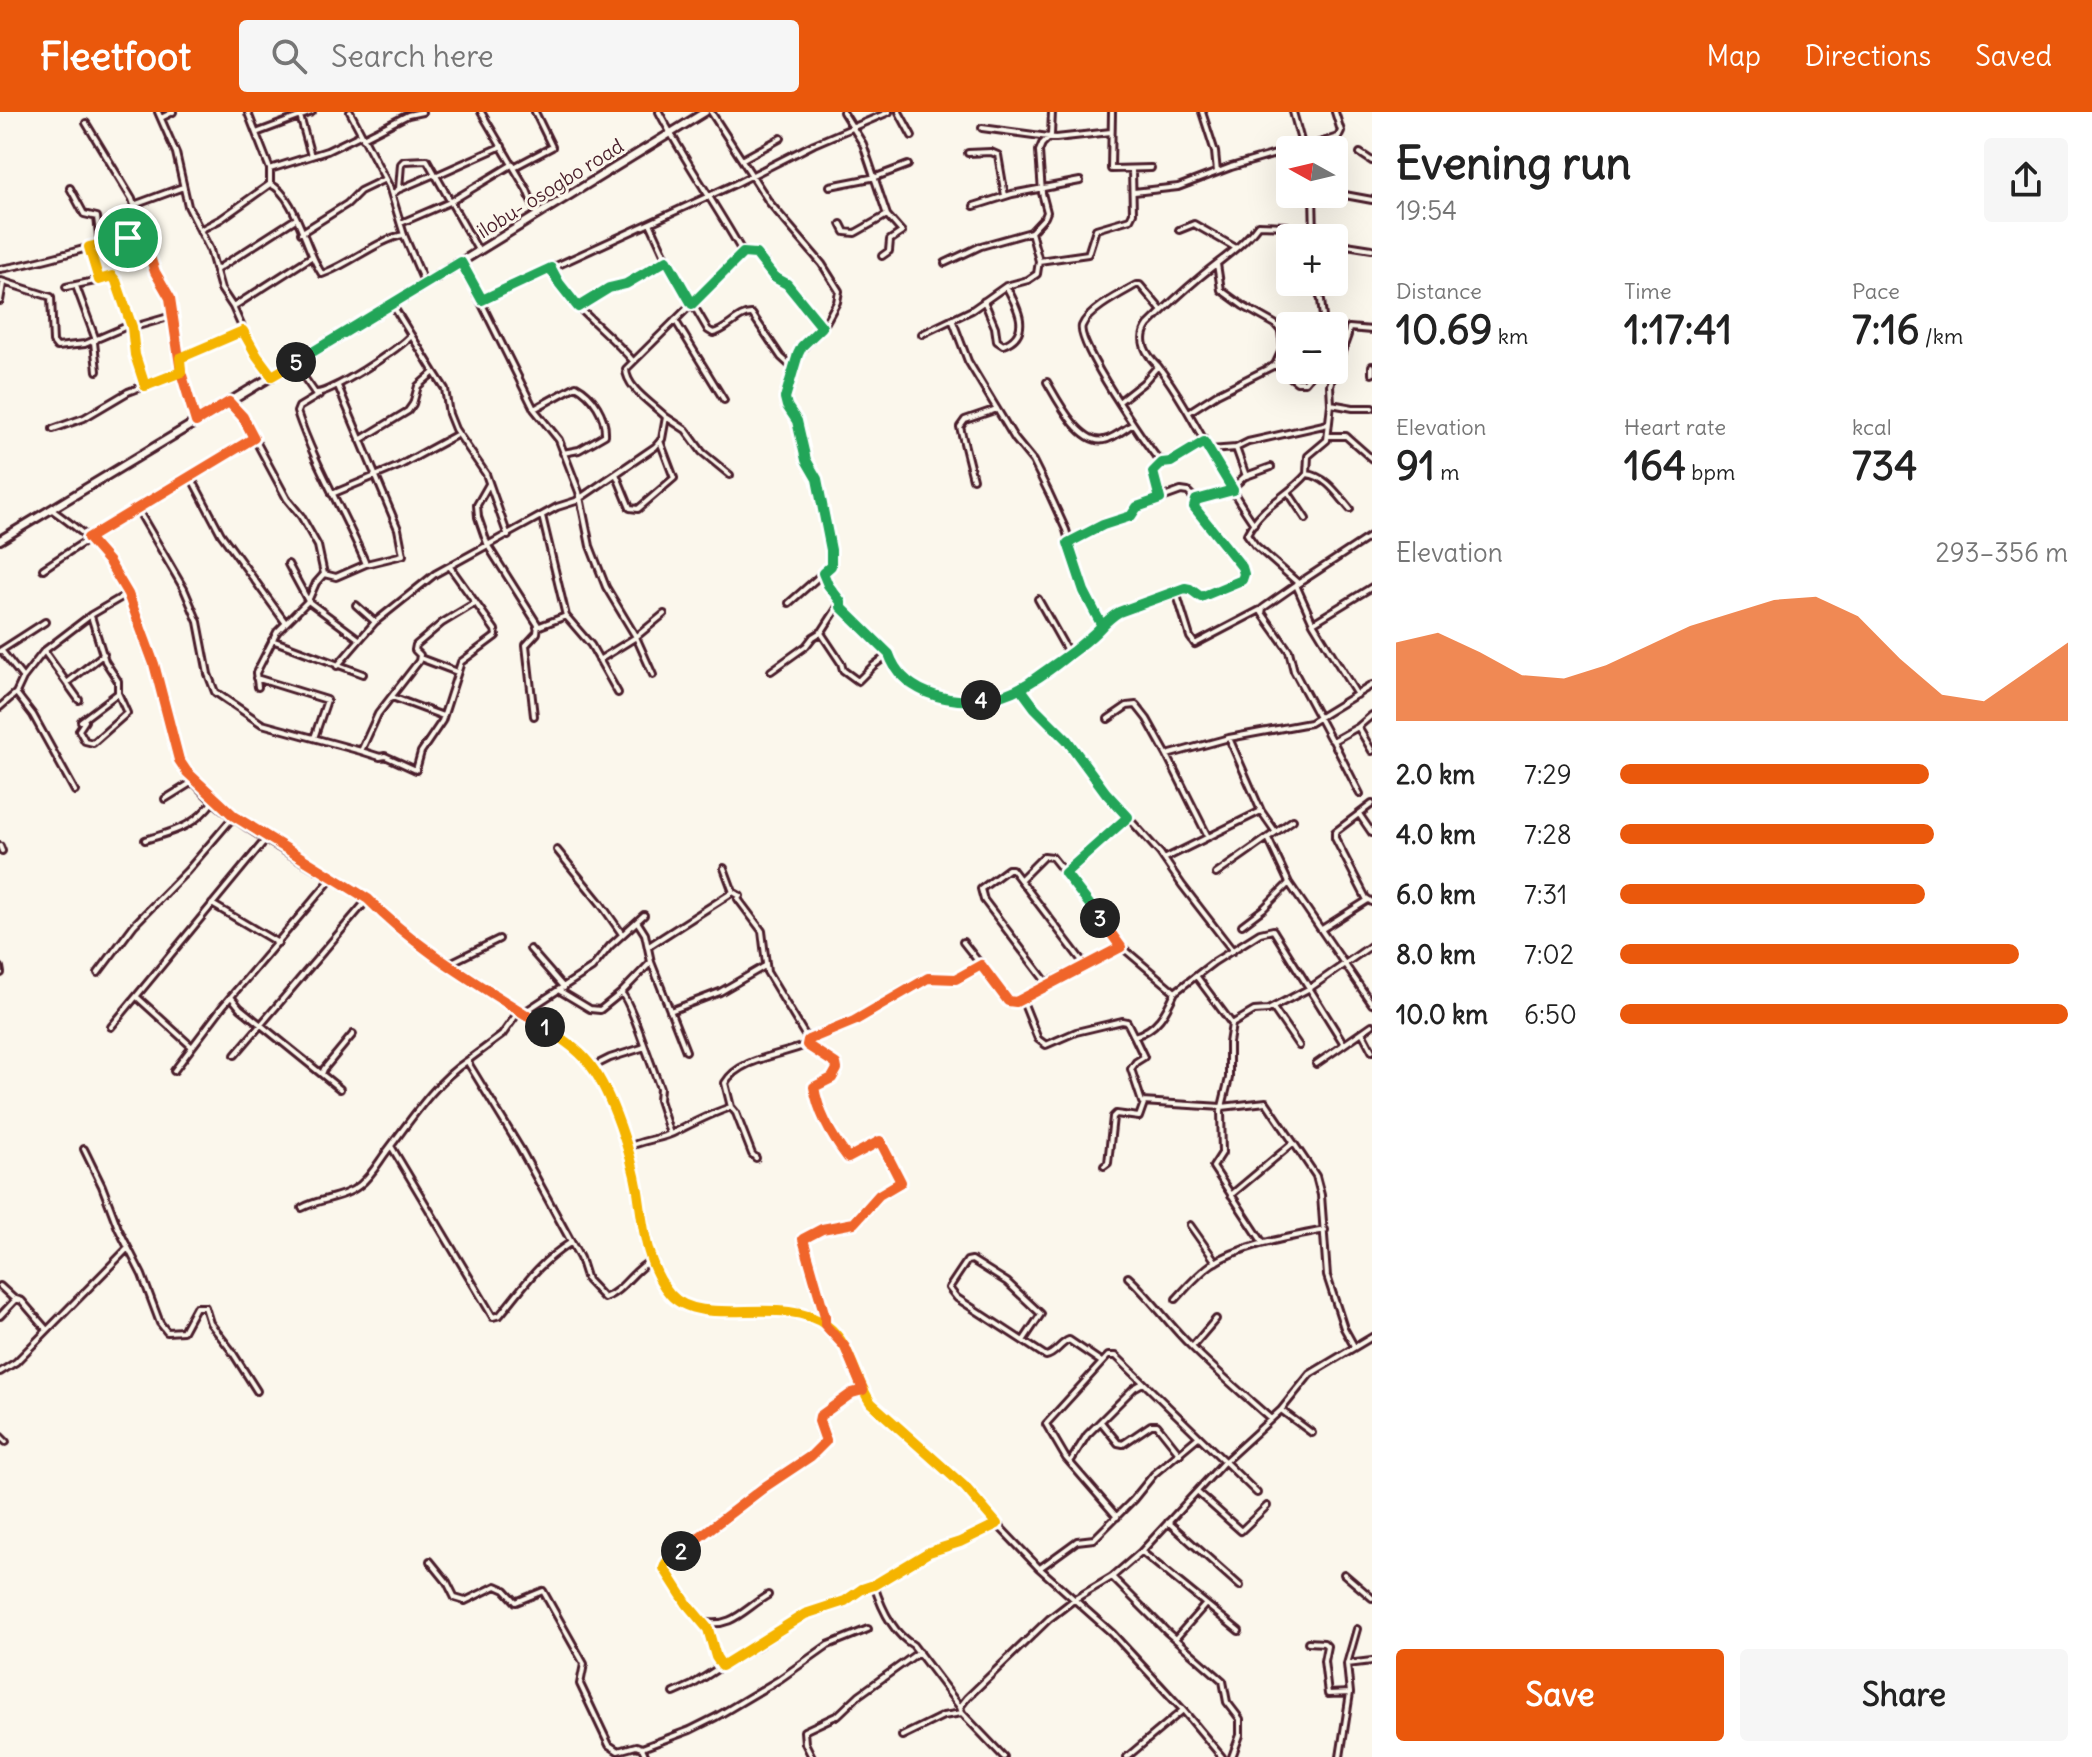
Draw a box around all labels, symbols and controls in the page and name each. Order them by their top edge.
search box [239,20,799,92]
text: Fleetfoot [40,33,191,80]
icon: search [267,34,311,78]
text: Search here [331,37,494,75]
text: Map [1706,38,1761,74]
text: Directions [1805,38,1931,74]
text: Saved [1975,38,2052,74]
street label: ilobu- osogbo road [472,133,628,243]
north arrow [1276,136,1348,208]
map controls [1276,136,1348,384]
text: Evening run [1396,136,1631,191]
button: share [1984,138,2068,222]
text: 19:54 [1396,194,1457,227]
pin [94,204,162,272]
icon: arrive [106,216,150,260]
button: + [1276,224,1348,296]
text: Distance [1396,277,1482,305]
text: Time [1624,277,1672,305]
text: Pace [1852,277,1900,305]
text: 10.69 [1396,305,1493,355]
text: 1:17:41 [1624,305,1732,355]
text: 7:16 [1852,305,1920,355]
button: − [1276,312,1348,384]
text: km [1493,322,1528,350]
text: /km [1920,322,1963,350]
pin: 5 [276,342,316,382]
text: 5 [290,348,302,376]
text: Elevation [1396,413,1486,441]
text: Heart rate [1624,413,1726,441]
text: kcal [1852,413,1892,441]
text: 91 [1396,441,1435,491]
text: 164 [1624,441,1686,491]
text: 734 [1852,441,1917,491]
text: m [1435,458,1459,486]
text: bpm [1686,458,1735,486]
text: Elevation [1396,536,1503,569]
text: 293–356 m [1936,536,2068,569]
pin: 4 [961,680,1001,720]
text: 4 [975,686,987,714]
text: 2.0 km [1396,758,1475,791]
text: 7:29 [1524,758,1572,791]
text: 4.0 km [1396,818,1476,851]
text: 7:28 [1524,818,1572,851]
text: 6.0 km [1396,878,1476,911]
text: 7:31 [1524,878,1567,911]
pin: 3 [1080,898,1120,938]
text: 3 [1094,904,1106,932]
text: 8.0 km [1396,938,1476,971]
text: 7:02 [1524,938,1574,971]
text: 10.0 km [1396,998,1488,1031]
text: 6:50 [1524,998,1577,1031]
pin: 1 [525,1007,565,1047]
text: 1 [541,1013,549,1041]
pin: 2 [661,1531,701,1571]
text: 2 [675,1537,687,1565]
button: Save [1396,1649,1724,1741]
button: Share [1740,1649,2068,1741]

